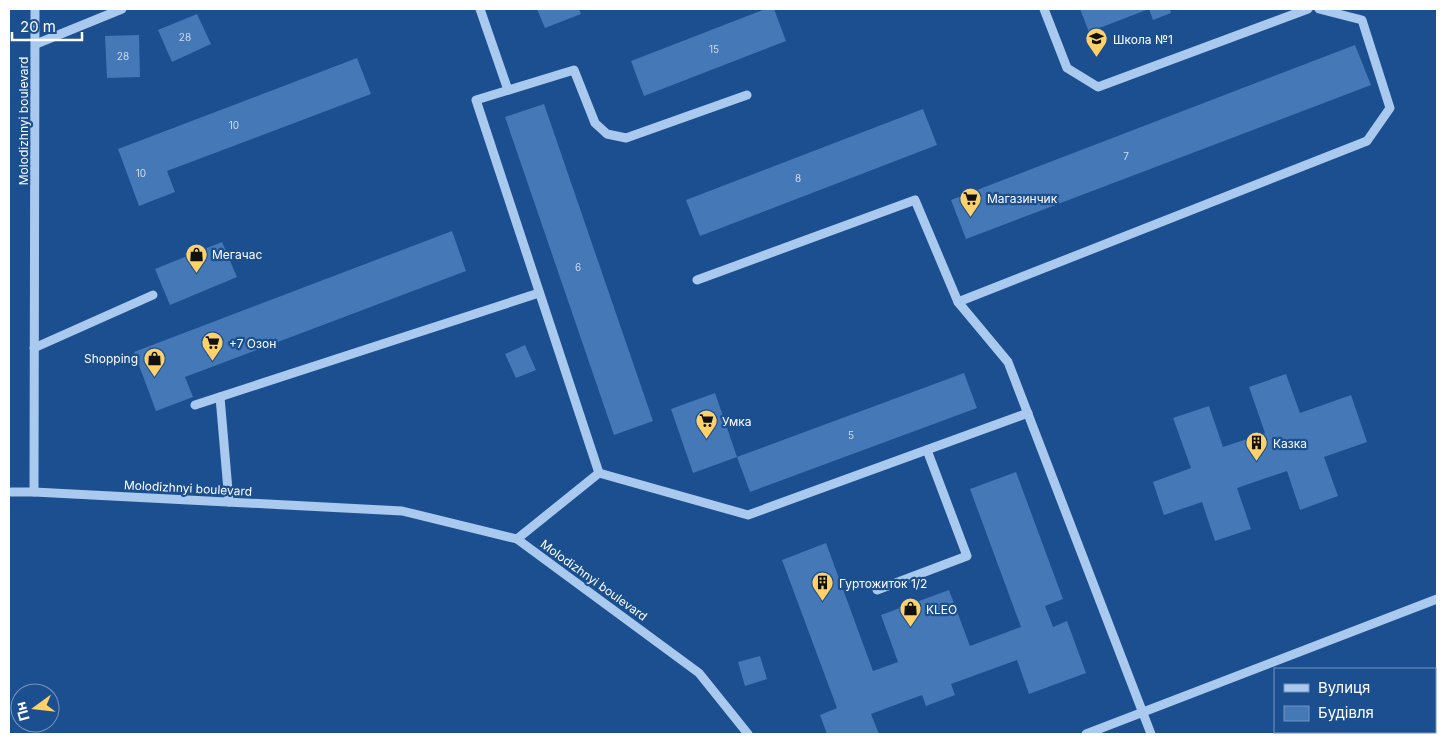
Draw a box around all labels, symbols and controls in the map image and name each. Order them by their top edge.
scale bar [12,10,82,42]
text: 20 m [20,17,56,36]
school or university icon: Школа №1 [1085,27,1109,58]
house number: 28 [179,31,191,43]
place label: Школа №1 [1113,32,1173,47]
house number: 15 [709,43,719,55]
house number: 28 [117,50,129,62]
street label: Molodizhnyi boulevard [16,57,31,185]
house number: 10 [229,119,239,131]
house number: 7 [1123,150,1129,162]
house number: 10 [136,167,146,179]
house number: 8 [795,172,801,184]
supermarket icon: Магазинчик [959,186,983,217]
place label: Магазинчик [987,191,1058,206]
shop icon: Мегачас [184,242,208,273]
place label: Мегачас [212,247,262,262]
house number: 6 [575,261,581,273]
supermarket icon: +7 Озон [201,331,225,362]
place label: +7 Озон [229,336,276,351]
shop icon: Shopping [142,346,166,377]
place label: Shopping [84,351,138,366]
supermarket icon: Умка [694,409,718,440]
place label: Умка [722,414,752,429]
house number: 5 [848,429,854,441]
building icon: Казка [1245,431,1269,462]
place label: Казка [1273,436,1307,451]
street label: Molodizhnyi boulevard [123,477,253,499]
street label: Molodizhnyi boulevard [538,536,650,624]
building icon: Гуртожиток 1/2 [811,571,835,602]
place label: Гуртожиток 1/2 [839,576,927,591]
shop icon: KLEO [898,597,922,628]
place label: KLEO [926,602,957,617]
legend [1274,668,1436,733]
text: Вулиця [1318,678,1370,697]
north arrow [10,683,60,733]
text: Пн [11,700,33,723]
text: Будівля [1318,703,1374,722]

